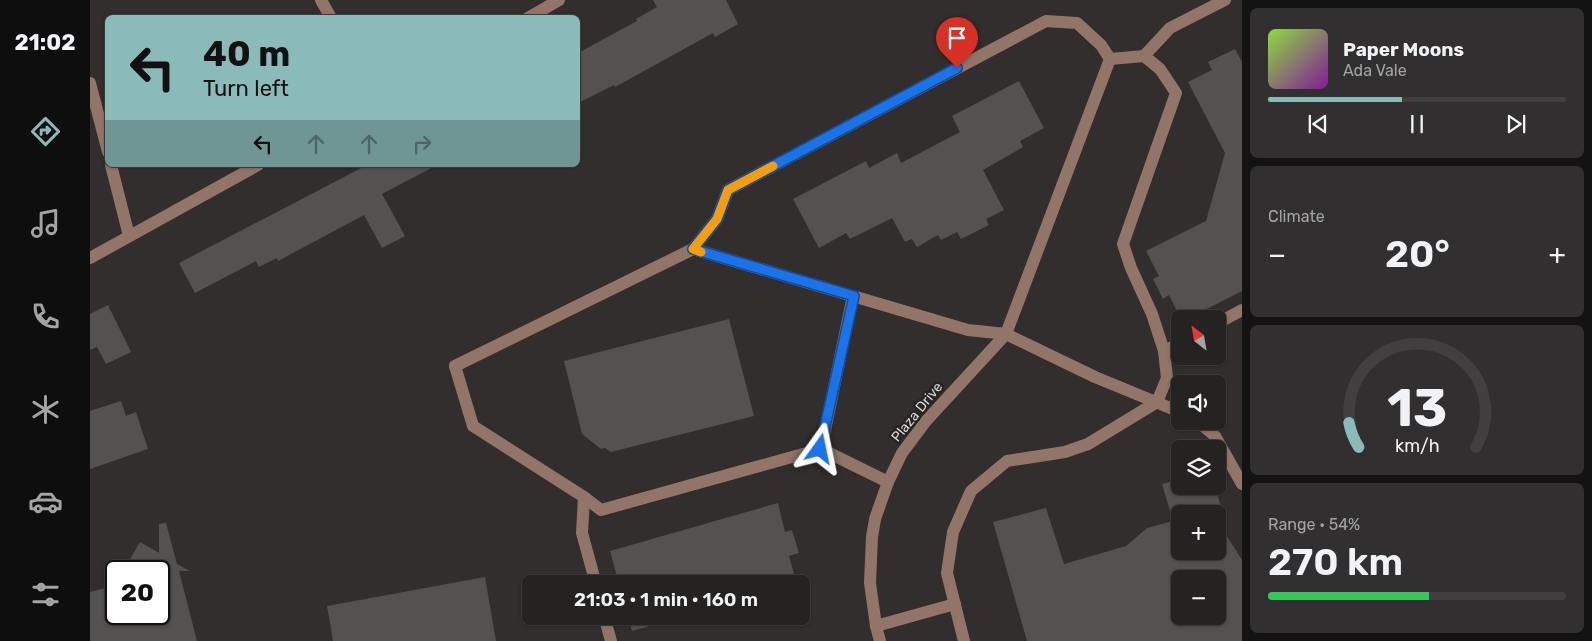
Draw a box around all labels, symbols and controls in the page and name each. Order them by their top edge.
pin [936,17,978,68]
icon: arrive [943,24,971,52]
text: 21:02 [15,29,75,56]
text: 40 m [203,33,290,75]
icon: left [120,35,185,100]
text: Paper Moons [1343,38,1464,61]
text: Ada Vale [1343,61,1407,80]
text: Turn left [203,75,289,102]
icon: previous [1304,110,1332,138]
icon: pause [1403,110,1431,138]
icon: next [1502,110,1530,138]
icon: directions [28,114,63,149]
icon: left [249,130,277,158]
icon: ahead [302,130,330,158]
icon: ahead [355,130,383,158]
icon: right [408,130,436,158]
icon: music [28,206,63,241]
text: Climate [1268,207,1325,226]
text: 20° [1385,231,1450,277]
text: − [1268,238,1286,271]
text: + [1549,238,1566,271]
icon: phone [28,299,63,334]
north arrow [1171,310,1226,365]
map controls [1171,310,1226,625]
button: sound [1171,375,1226,430]
text: 13 [1387,377,1447,439]
street label: Plaza Drive [888,379,946,445]
icon: climate [28,392,63,427]
position arrow [793,422,845,474]
text: km/h [1395,435,1439,456]
button: layers [1171,440,1226,495]
icon: car [28,484,63,519]
button: + [1171,505,1226,560]
text: Range · 54% [1268,515,1360,534]
text: 270 km [1268,539,1403,585]
speed limit sign: 20 [105,560,170,625]
button: − [1171,570,1226,625]
icon: filters [28,577,63,612]
text: 21:03 · 1 min · 160 m [574,588,758,611]

